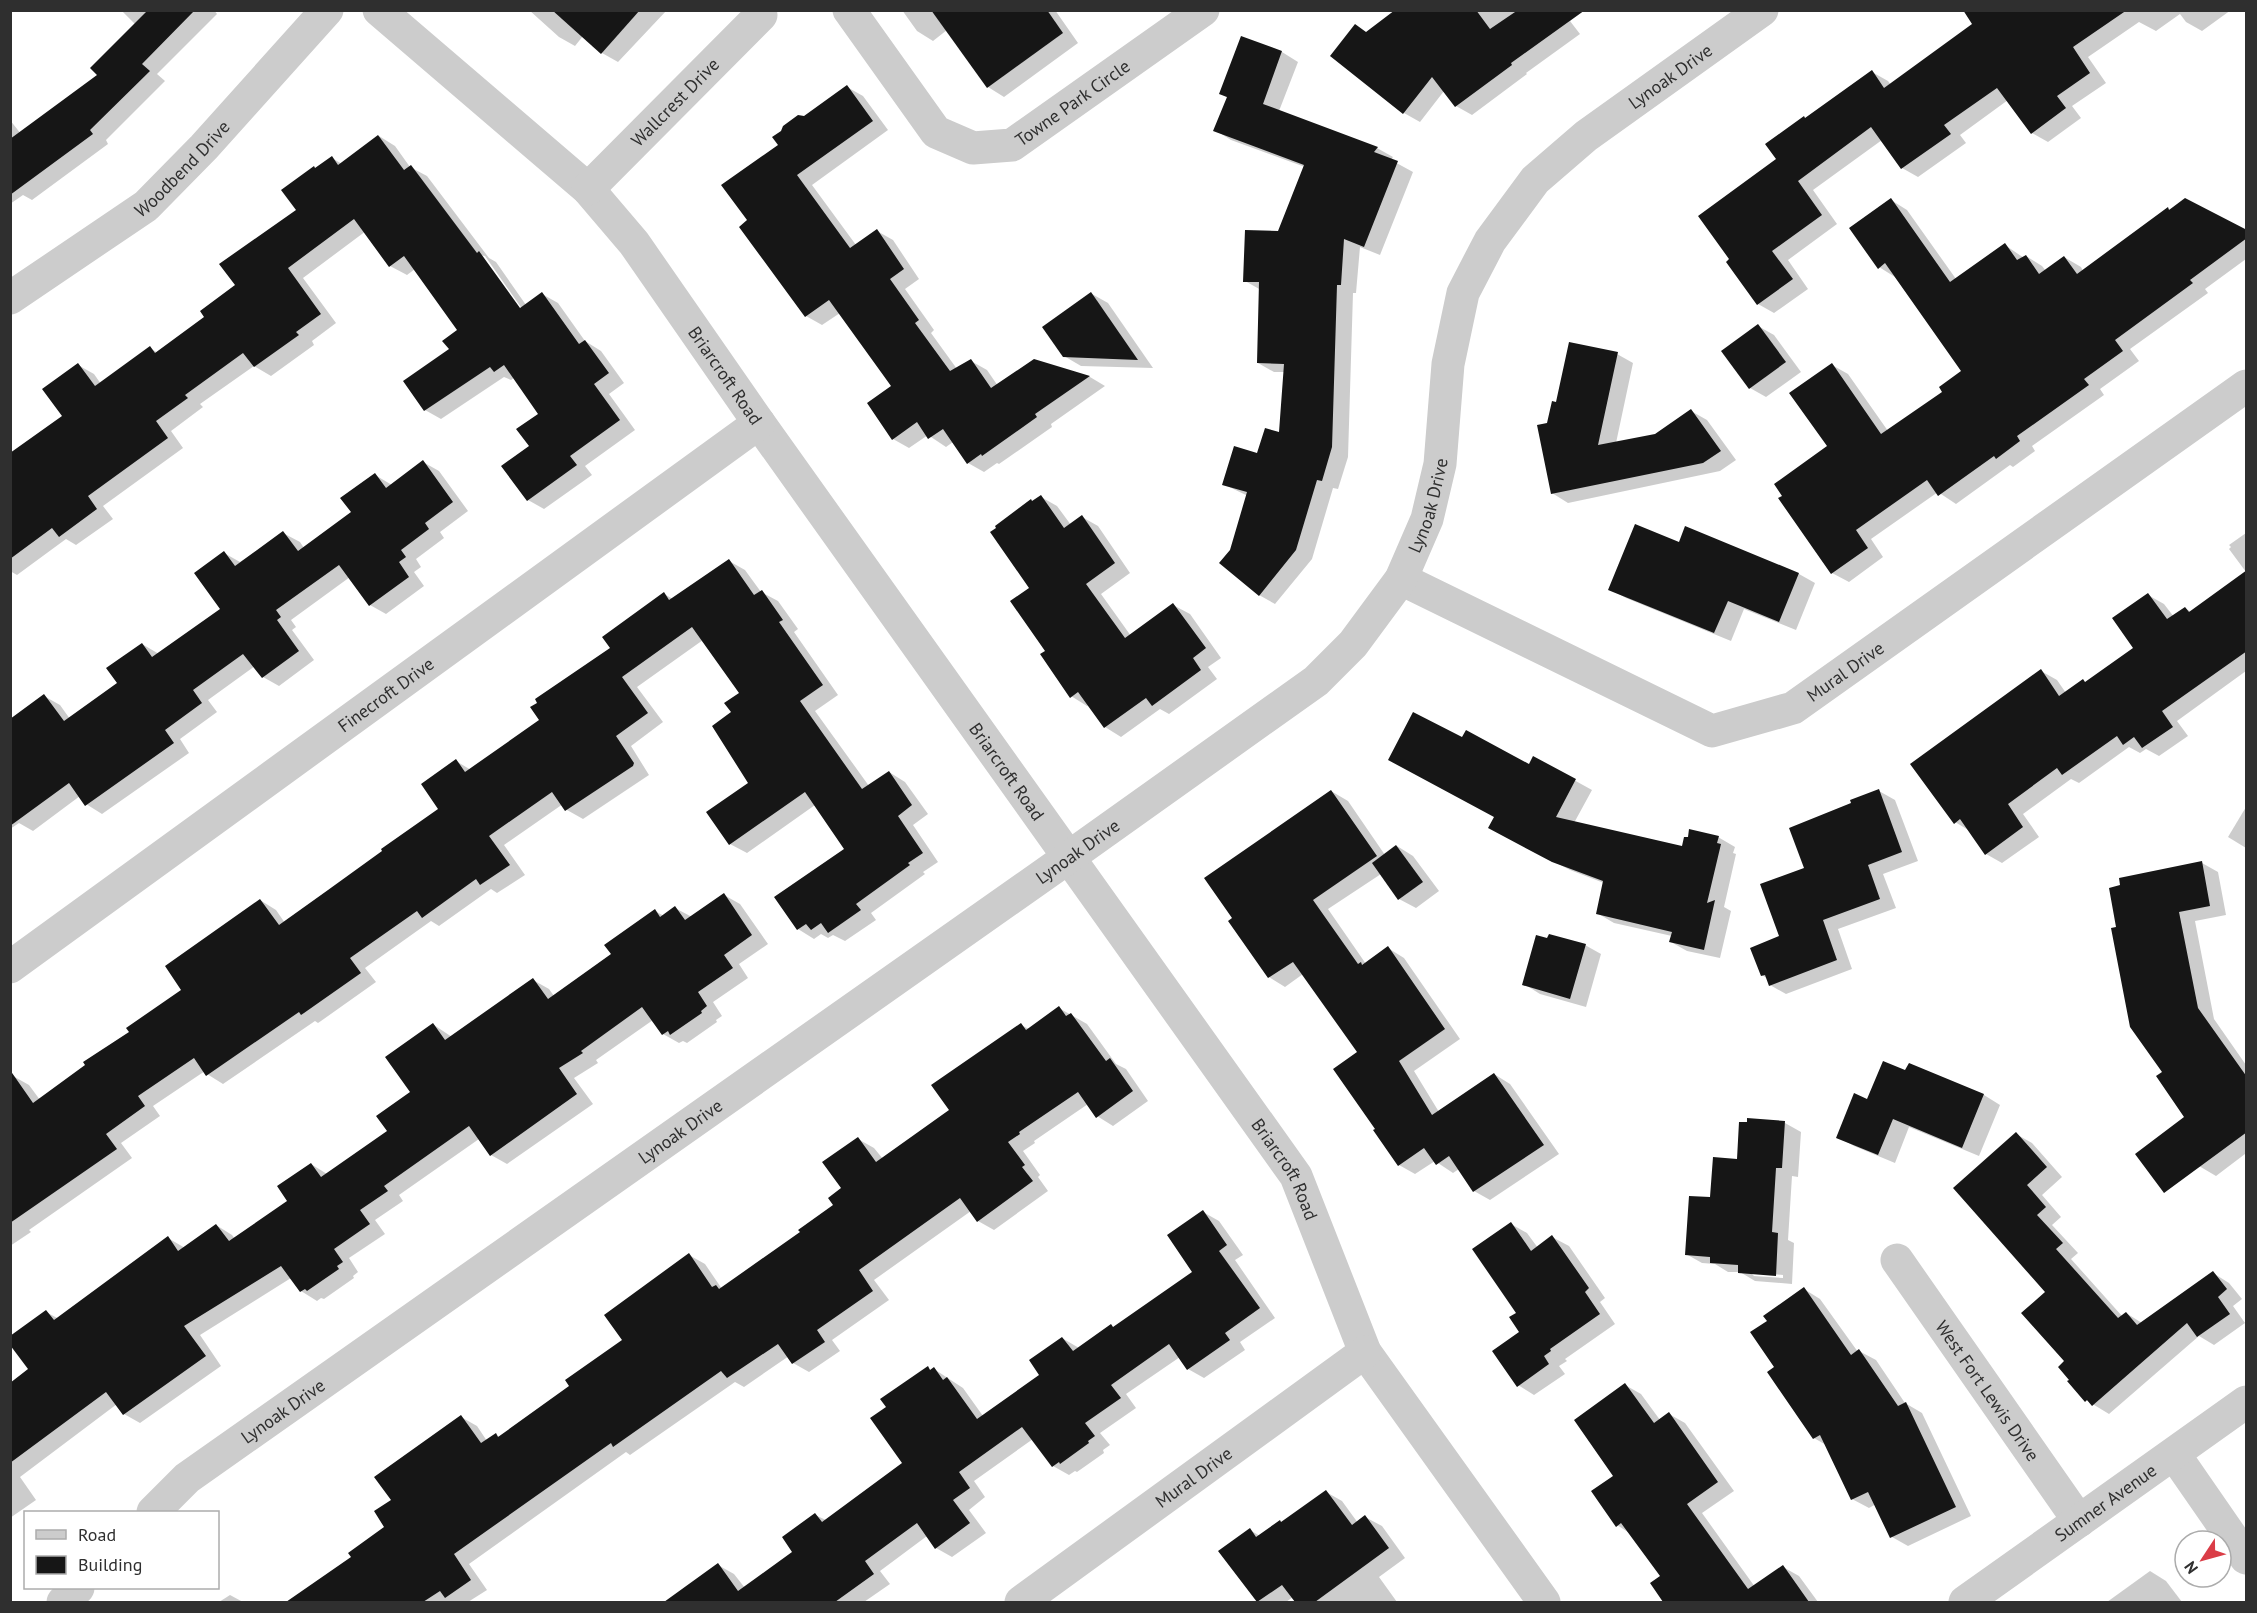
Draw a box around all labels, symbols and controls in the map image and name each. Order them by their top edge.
street label: Lynoak Drive [1624,38,1716,114]
street label: Wallcrest Drive [626,53,724,151]
street label: Towne Park Circle [1010,54,1134,151]
street label: Woodbend Drive [130,115,234,222]
street label: Briarcroft Road [684,321,768,429]
street label: Lynoak Drive [1402,457,1452,556]
street label: Mural Drive [1802,636,1888,706]
street label: Finecroft Drive [333,652,438,737]
street label: Briarcroft Road [965,718,1050,825]
street label: Lynoak Drive [1031,813,1124,889]
street label: Lynoak Drive [633,1093,727,1168]
street label: Briarcroft Road [1247,1114,1324,1223]
street label: West Fort Lewis Drive [1931,1316,2045,1465]
street label: Lynoak Drive [236,1373,329,1448]
street label: Mural Drive [1150,1441,1236,1512]
street label: Sumner Avenue [2050,1458,2160,1546]
legend [24,1511,219,1589]
text: Road [78,1523,116,1546]
north arrow [2173,1529,2233,1589]
text: Building [78,1553,142,1576]
text: N [2180,1558,2202,1578]

